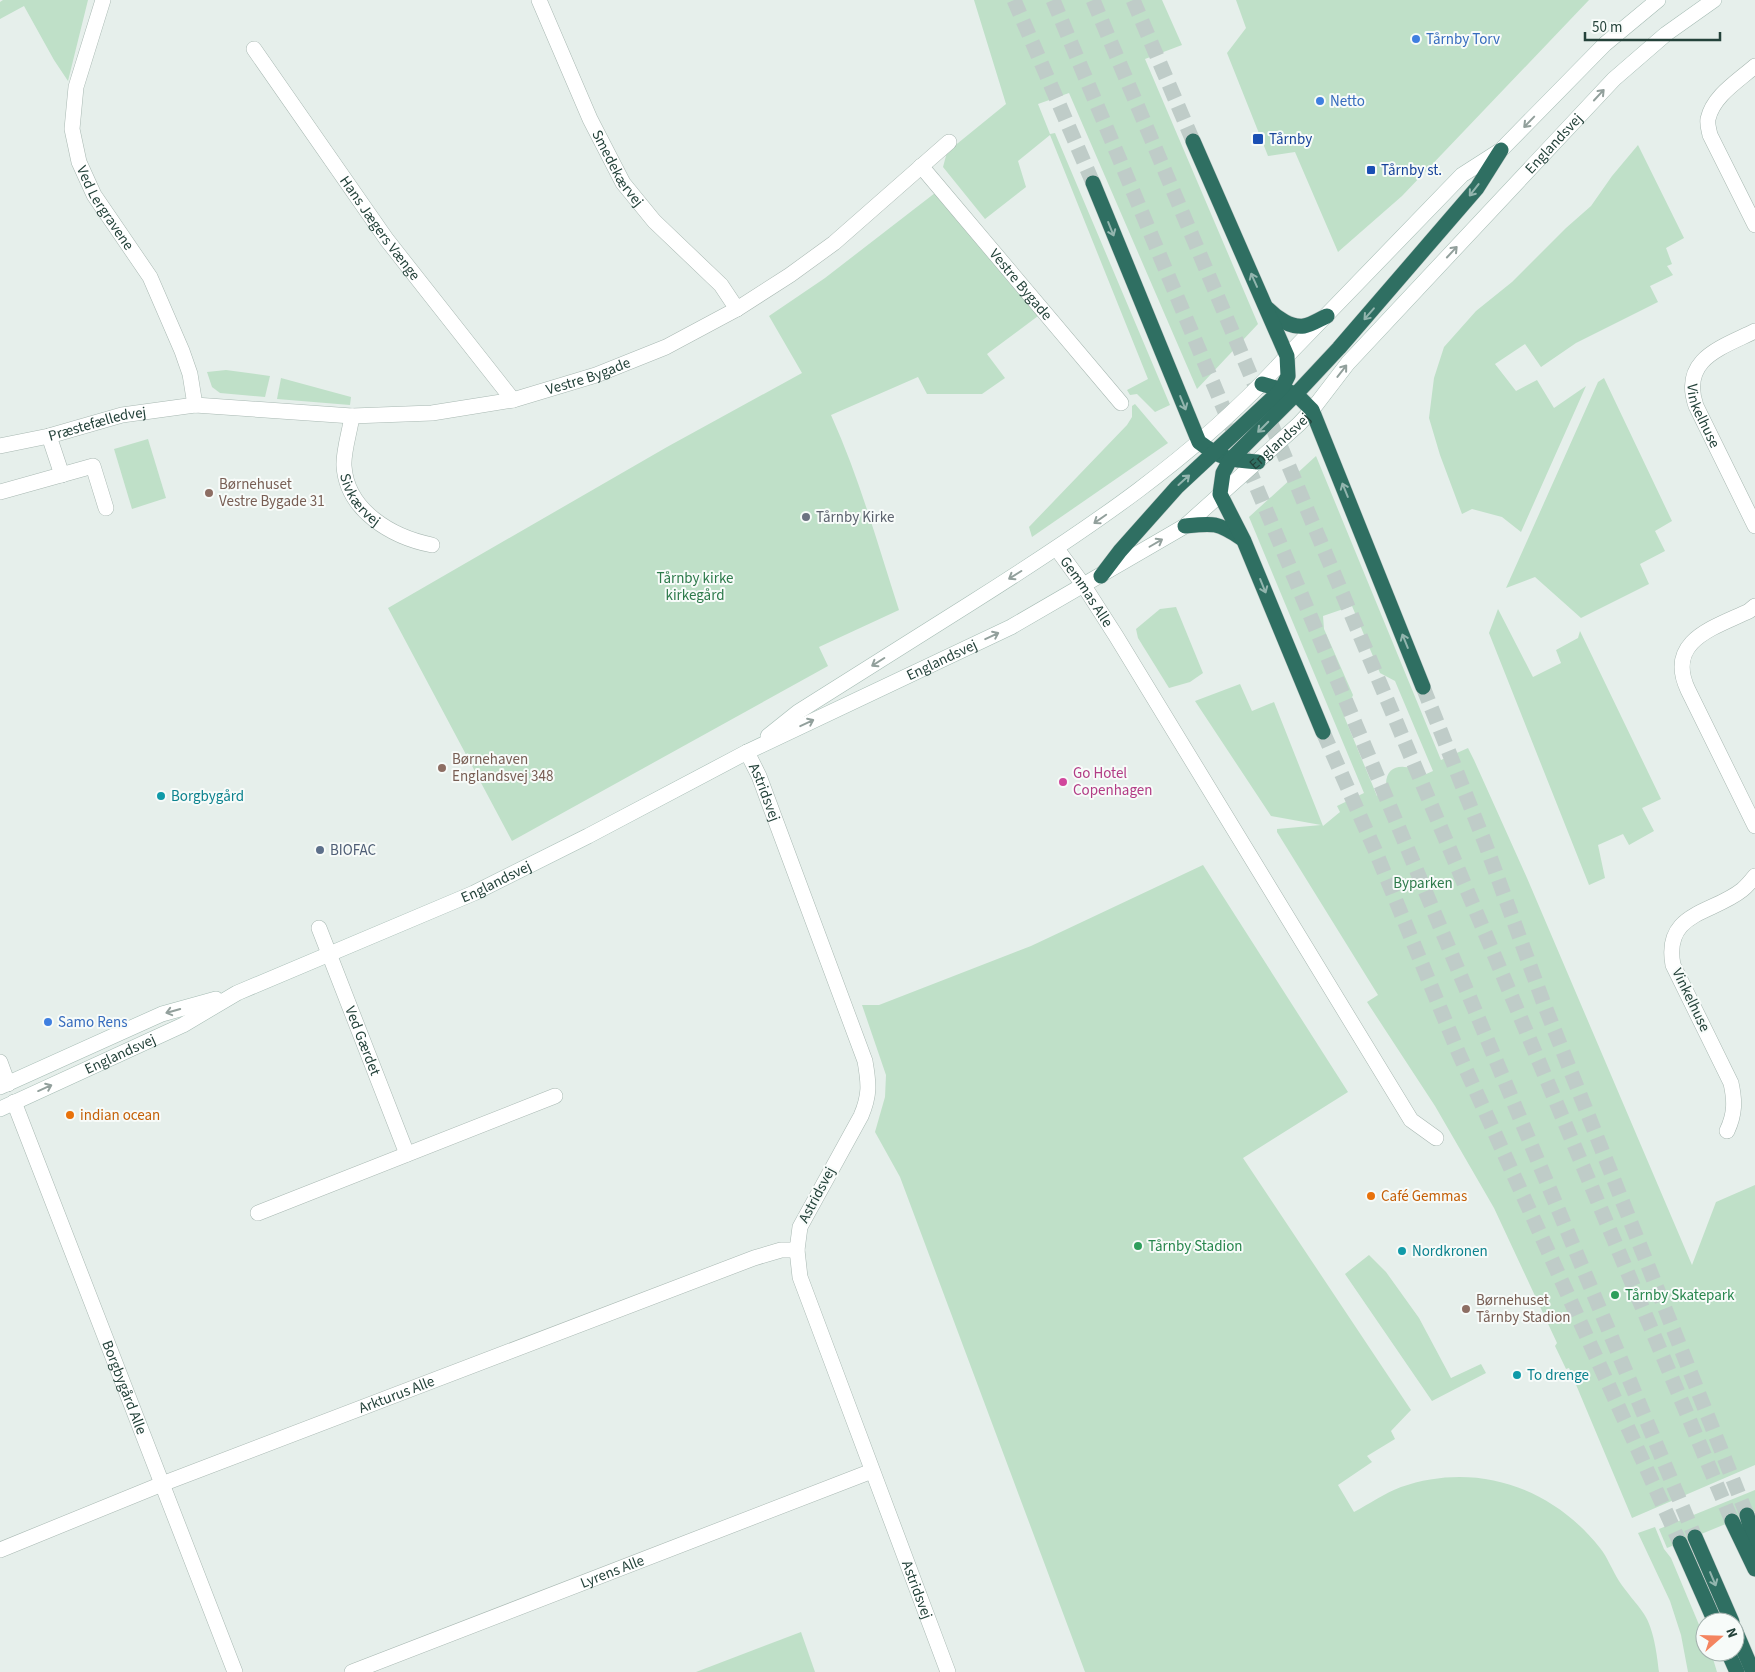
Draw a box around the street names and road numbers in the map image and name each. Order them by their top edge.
street label: Englandsvej [1520,109,1587,178]
street label: Smedekærvej [587,126,649,211]
street label: Ved Lergravene [71,162,139,254]
street label: Hans Jægers Vænge [335,171,425,285]
street label: Vestre Bygade [985,244,1057,325]
street label: Vestre Bygade [543,352,633,400]
street label: Vinkelhuse [1682,383,1726,451]
street label: Præstefælledvej [46,401,148,446]
street label: Englandsvej [1244,408,1315,474]
street label: Sivkærvej [335,471,385,531]
street label: Gemmas Alle [1055,552,1118,631]
street label: Englandsvej [903,634,981,686]
street label: Astridsvej [744,759,786,824]
street label: Englandsvej [458,856,535,908]
street label: Vinkelhuse [1667,965,1715,1035]
street label: Ved Gærdet [340,1003,386,1079]
street label: Englandsvej [81,1029,159,1079]
street label: Astridsvej [793,1163,841,1227]
street label: Borgbygård Alle [97,1337,152,1437]
street label: Arkturus Alle [356,1370,438,1418]
street label: Lyrens Alle [577,1550,647,1593]
street label: Astridsvej [897,1557,938,1622]

